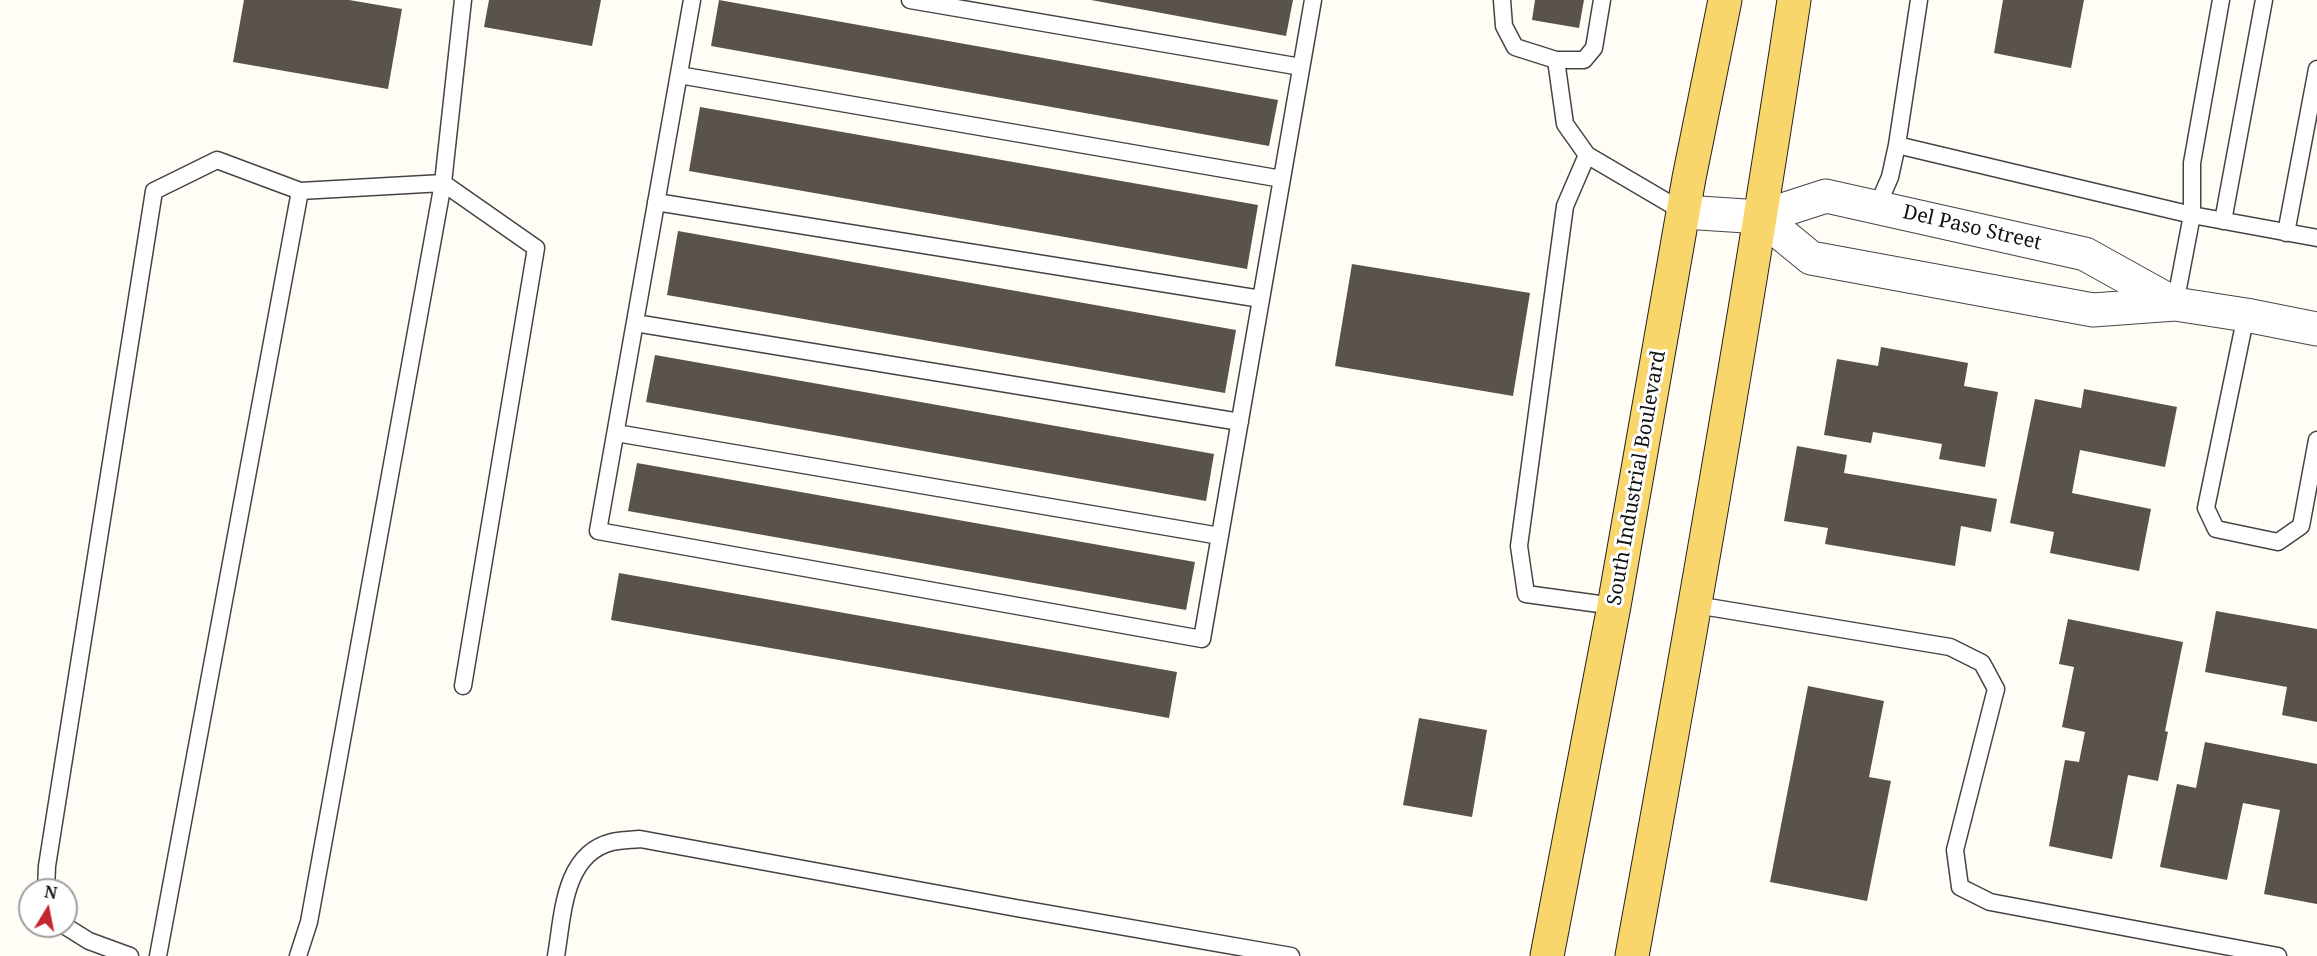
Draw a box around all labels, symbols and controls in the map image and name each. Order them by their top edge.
street label: Del Paso Street [1900,200,2044,256]
street label: South Industrial Boulevard [1603,349,1671,607]
north arrow [18,878,78,938]
text: N [43,880,59,904]

